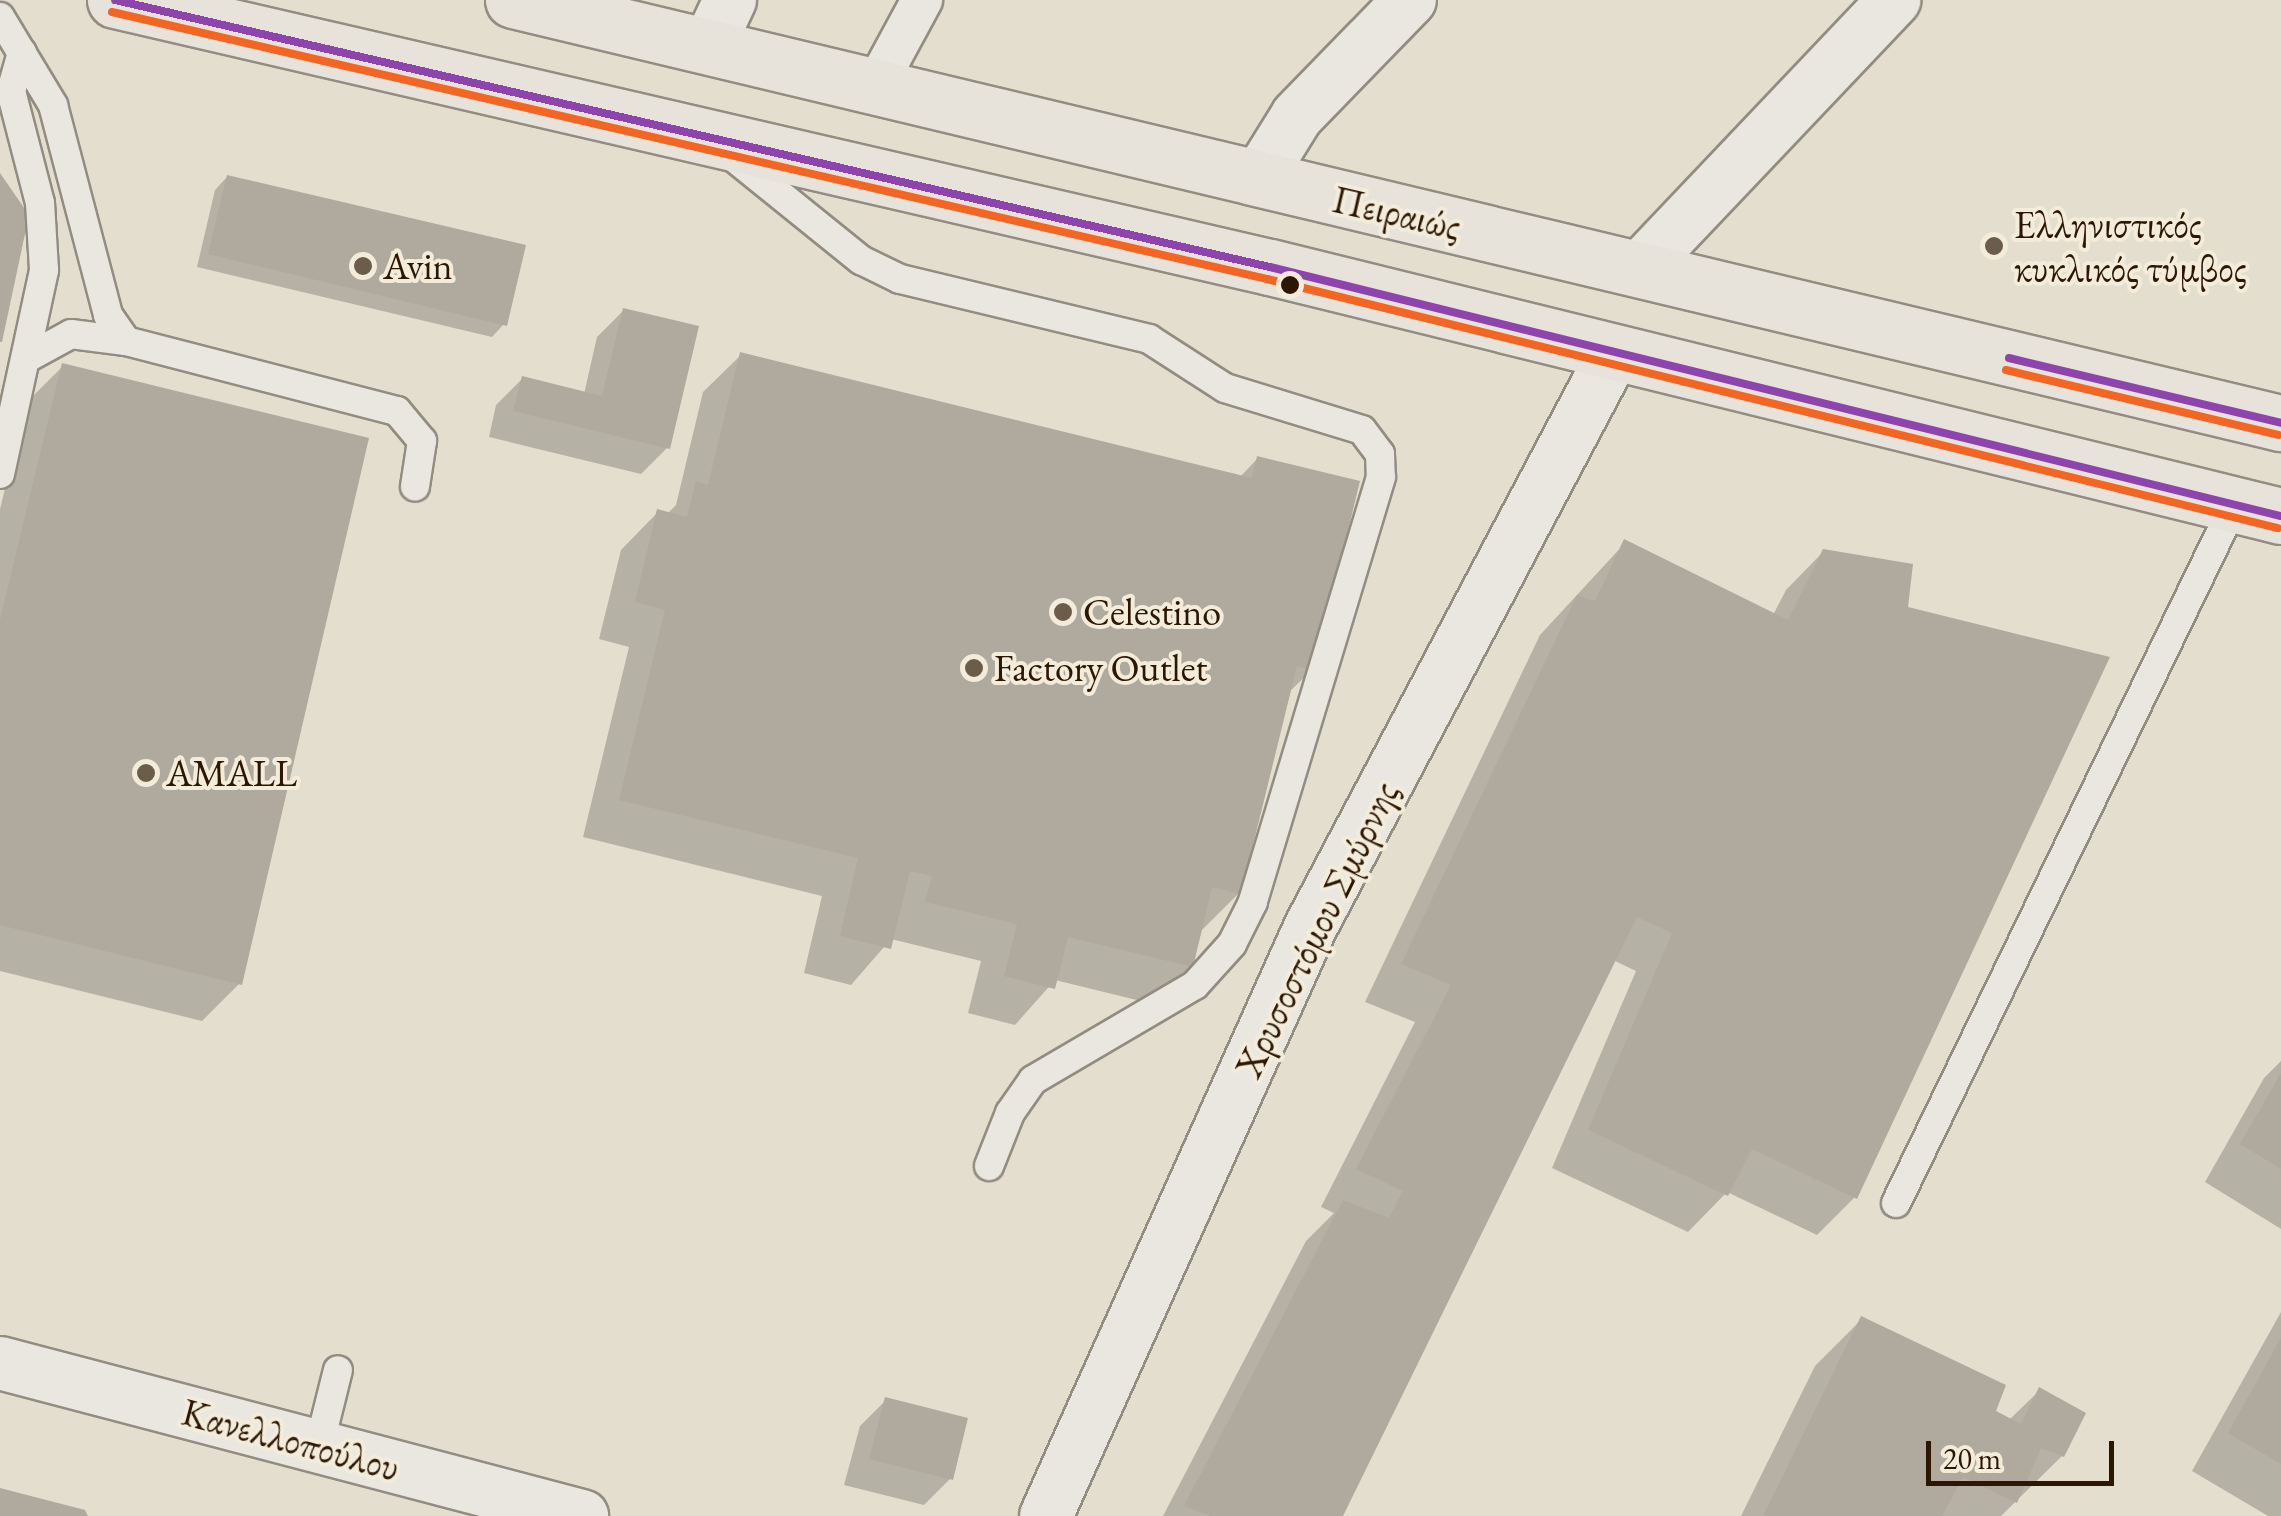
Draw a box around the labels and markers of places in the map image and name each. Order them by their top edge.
place label: Ελληνιστικός κυκλικός τύμβος [2014,201,2247,290]
marker: Ελληνιστικός κυκλικός τύμβος [1983,235,2005,257]
place label: Avin [383,243,453,289]
marker: Avin [352,255,374,277]
unlabelled marker [1280,275,1300,295]
place label: Celestino [1083,589,1221,635]
marker: Celestino [1052,601,1074,623]
place label: Factory Outlet [994,645,1207,691]
marker: Factory Outlet [963,657,985,679]
place label: AMALL [166,750,297,796]
marker: AMALL [135,762,157,784]

